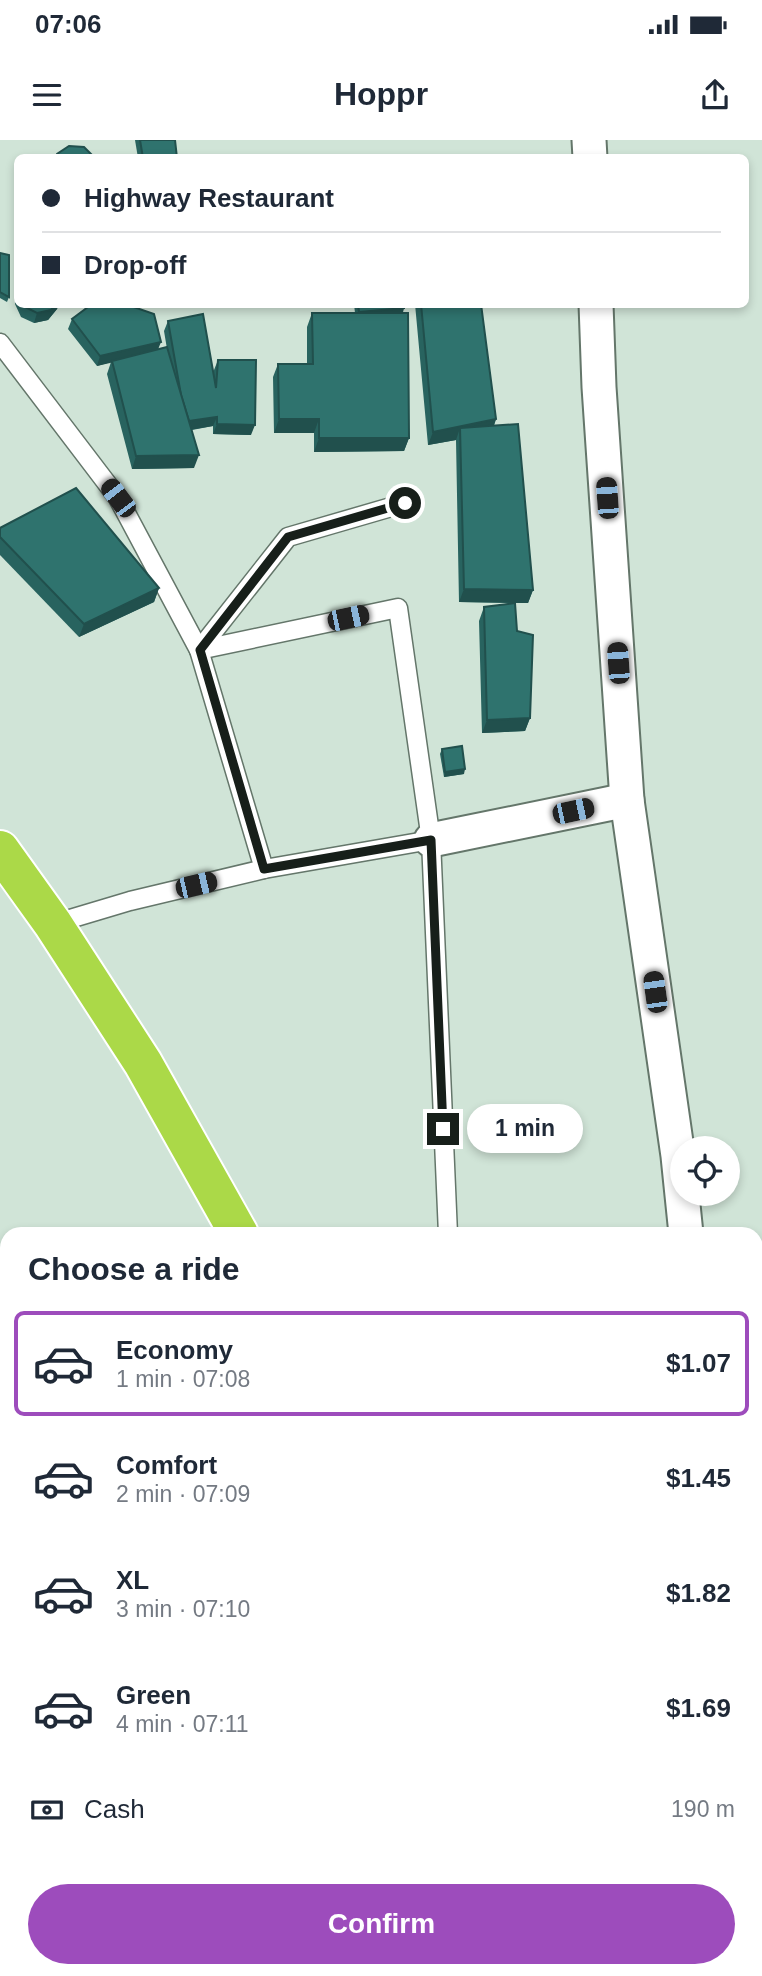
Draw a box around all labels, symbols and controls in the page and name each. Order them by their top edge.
text: 07:06 [35,9,102,39]
icon: menu [28,76,66,114]
text: Hoppr [334,76,428,112]
icon: share [696,76,734,114]
text: Highway Restaurant [84,183,334,213]
text: Drop-off [84,250,187,280]
car [97,475,140,521]
car [596,476,619,520]
route start [389,487,421,519]
car [326,603,371,633]
car [607,641,630,685]
car [551,796,596,826]
car [174,870,219,900]
car [642,970,669,1014]
callout: 1 min [467,1104,583,1154]
route end [427,1113,459,1145]
text: 1 min [495,1115,555,1141]
map controls [670,1136,740,1206]
button: locate [670,1136,740,1206]
text: Choose a ride [28,1251,240,1287]
icon: car [32,1332,95,1395]
text: Economy [116,1335,233,1365]
text: $1.07 [666,1348,731,1378]
text: 1 min · 07:08 [116,1366,250,1392]
icon: car [32,1447,95,1510]
text: Comfort [116,1450,217,1480]
text: $1.45 [666,1463,731,1493]
text: 2 min · 07:09 [116,1481,250,1507]
icon: car [32,1562,95,1625]
text: XL [116,1565,149,1595]
text: $1.82 [666,1578,731,1608]
text: 3 min · 07:10 [116,1596,250,1622]
icon: car [32,1677,95,1740]
text: Green [116,1680,191,1710]
text: $1.69 [666,1693,731,1723]
text: 4 min · 07:11 [116,1711,249,1737]
icon: cash [28,1791,66,1829]
text: Cash [84,1794,145,1824]
text: 190 m [671,1796,735,1822]
button: Confirm [28,1884,735,1964]

